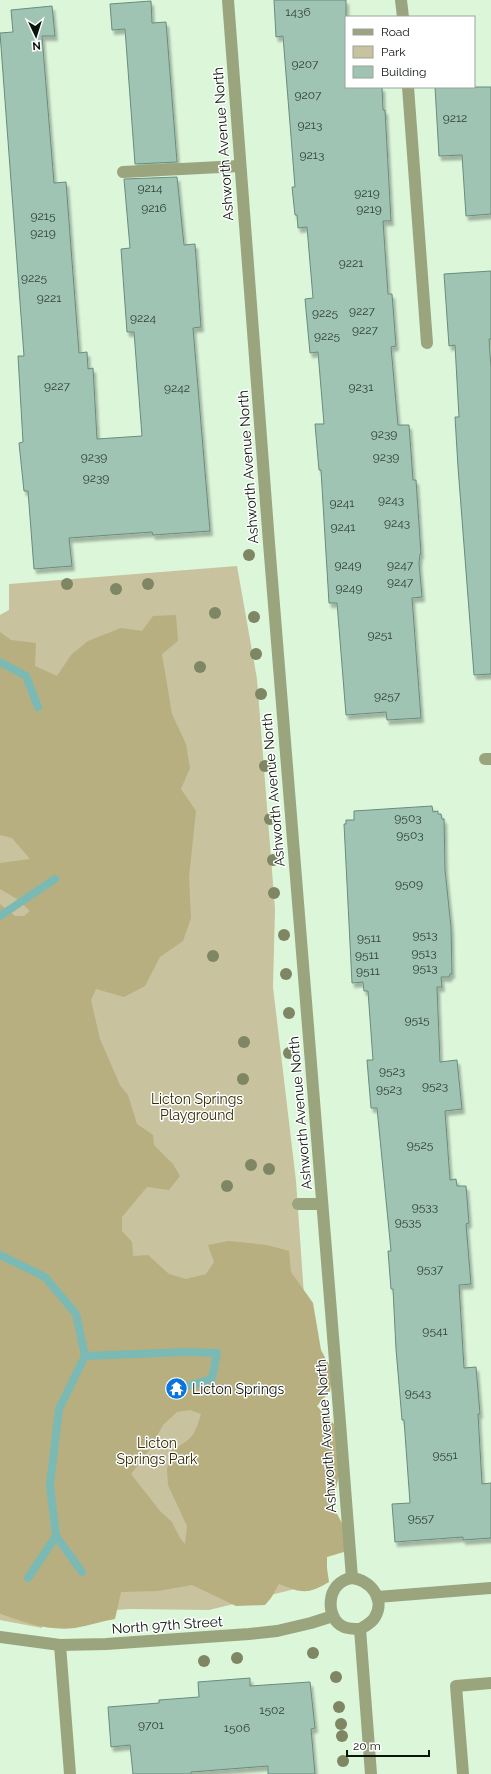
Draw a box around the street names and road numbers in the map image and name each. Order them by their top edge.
street label: Ashworth Avenue North [210,67,236,221]
street label: Ashworth Avenue North [235,390,261,544]
street label: Ashworth Avenue North [258,713,288,867]
street label: Ashworth Avenue North [285,1036,315,1190]
street label: Ashworth Avenue North [313,1359,339,1513]
street label: North 97th Street [111,1613,223,1637]

